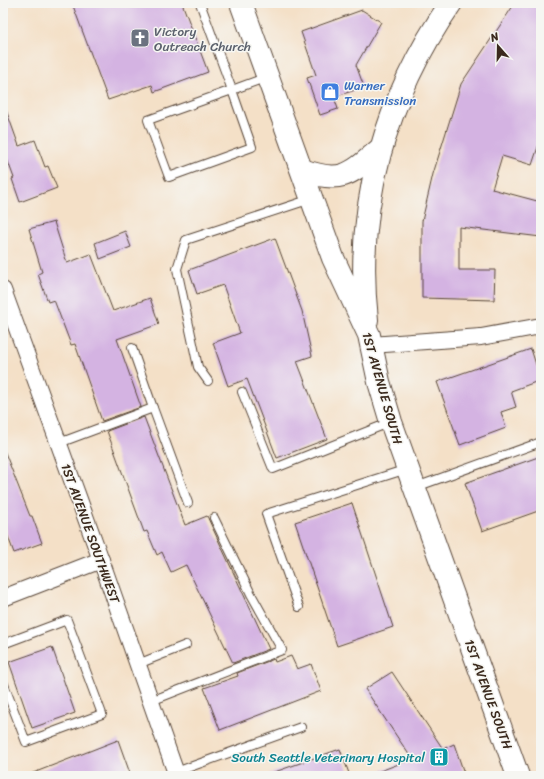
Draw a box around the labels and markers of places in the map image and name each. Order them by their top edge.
place label: Victory Outreach Church [154,20,251,58]
church icon: Victory Outreach Church [129,27,151,49]
place label: Warner Transmission [344,74,416,112]
shop icon: Warner Transmission [319,81,341,103]
place label: South Seattle Veterinary Hospital [231,746,425,769]
building icon: South Seattle Veterinary Hospital [428,746,450,768]

